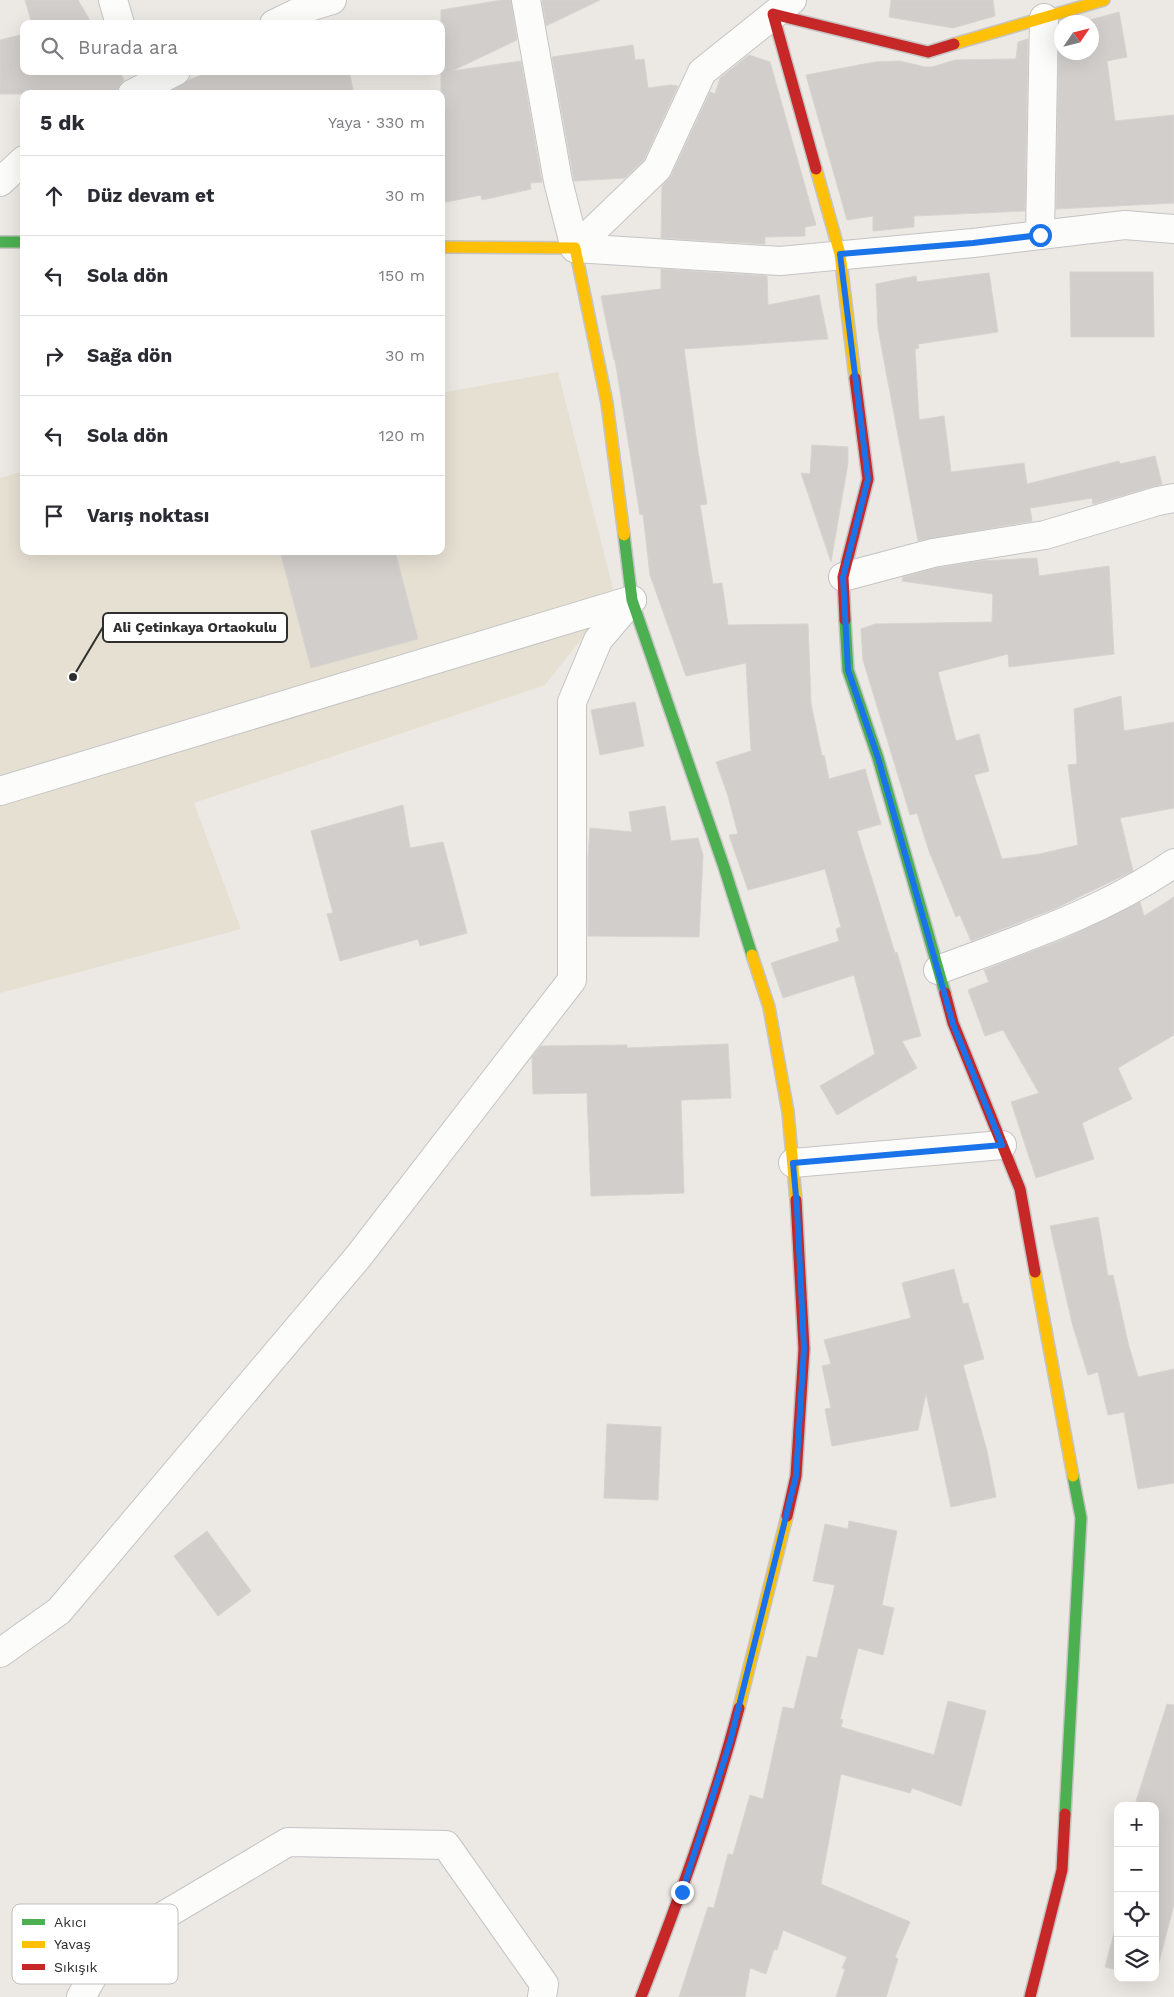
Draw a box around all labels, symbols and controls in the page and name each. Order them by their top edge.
north arrow [1054,15,1099,60]
search box [20,20,445,75]
icon: search [38,34,66,62]
text: Burada ara [78,36,178,59]
text: 5 dk [40,110,84,135]
text: Yaya · 330 m [328,113,425,132]
icon: ahead [40,182,68,210]
text: Düz devam et [87,184,214,207]
text: 30 m [385,186,425,205]
route start [1029,224,1052,247]
icon: left [40,262,68,290]
text: Sola dön [87,264,168,287]
text: 150 m [379,266,425,285]
icon: right [40,342,68,370]
text: Sağa dön [87,344,172,367]
text: 30 m [385,346,425,365]
icon: left [40,422,68,450]
text: Sola dön [87,424,168,447]
text: 120 m [379,426,425,445]
icon: arrive [40,502,68,530]
text: Varış noktası [87,504,209,527]
callout: Ali Çetinkaya Ortaokulu [103,613,287,642]
text: Ali Çetinkaya Ortaokulu [113,619,277,635]
map controls [1114,1802,1159,1982]
button: + [1114,1802,1159,1847]
button: − [1114,1847,1159,1892]
route end [671,1881,694,1904]
button: locate [1114,1892,1159,1937]
legend [12,1904,178,1984]
text: Akıcı [54,1914,86,1930]
text: Yavaş [54,1936,91,1952]
button: layers [1114,1937,1159,1982]
text: Sıkışık [54,1959,97,1975]

